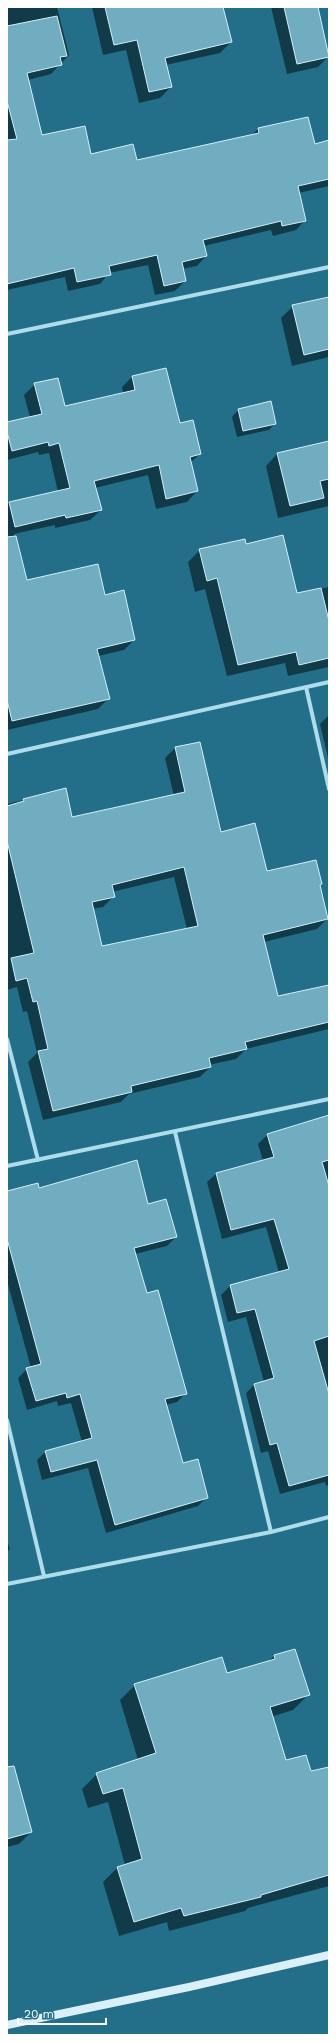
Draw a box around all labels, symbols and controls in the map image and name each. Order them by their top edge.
scale bar [18,2000,106,2026]
text: 20 m [24,2007,54,2021]

